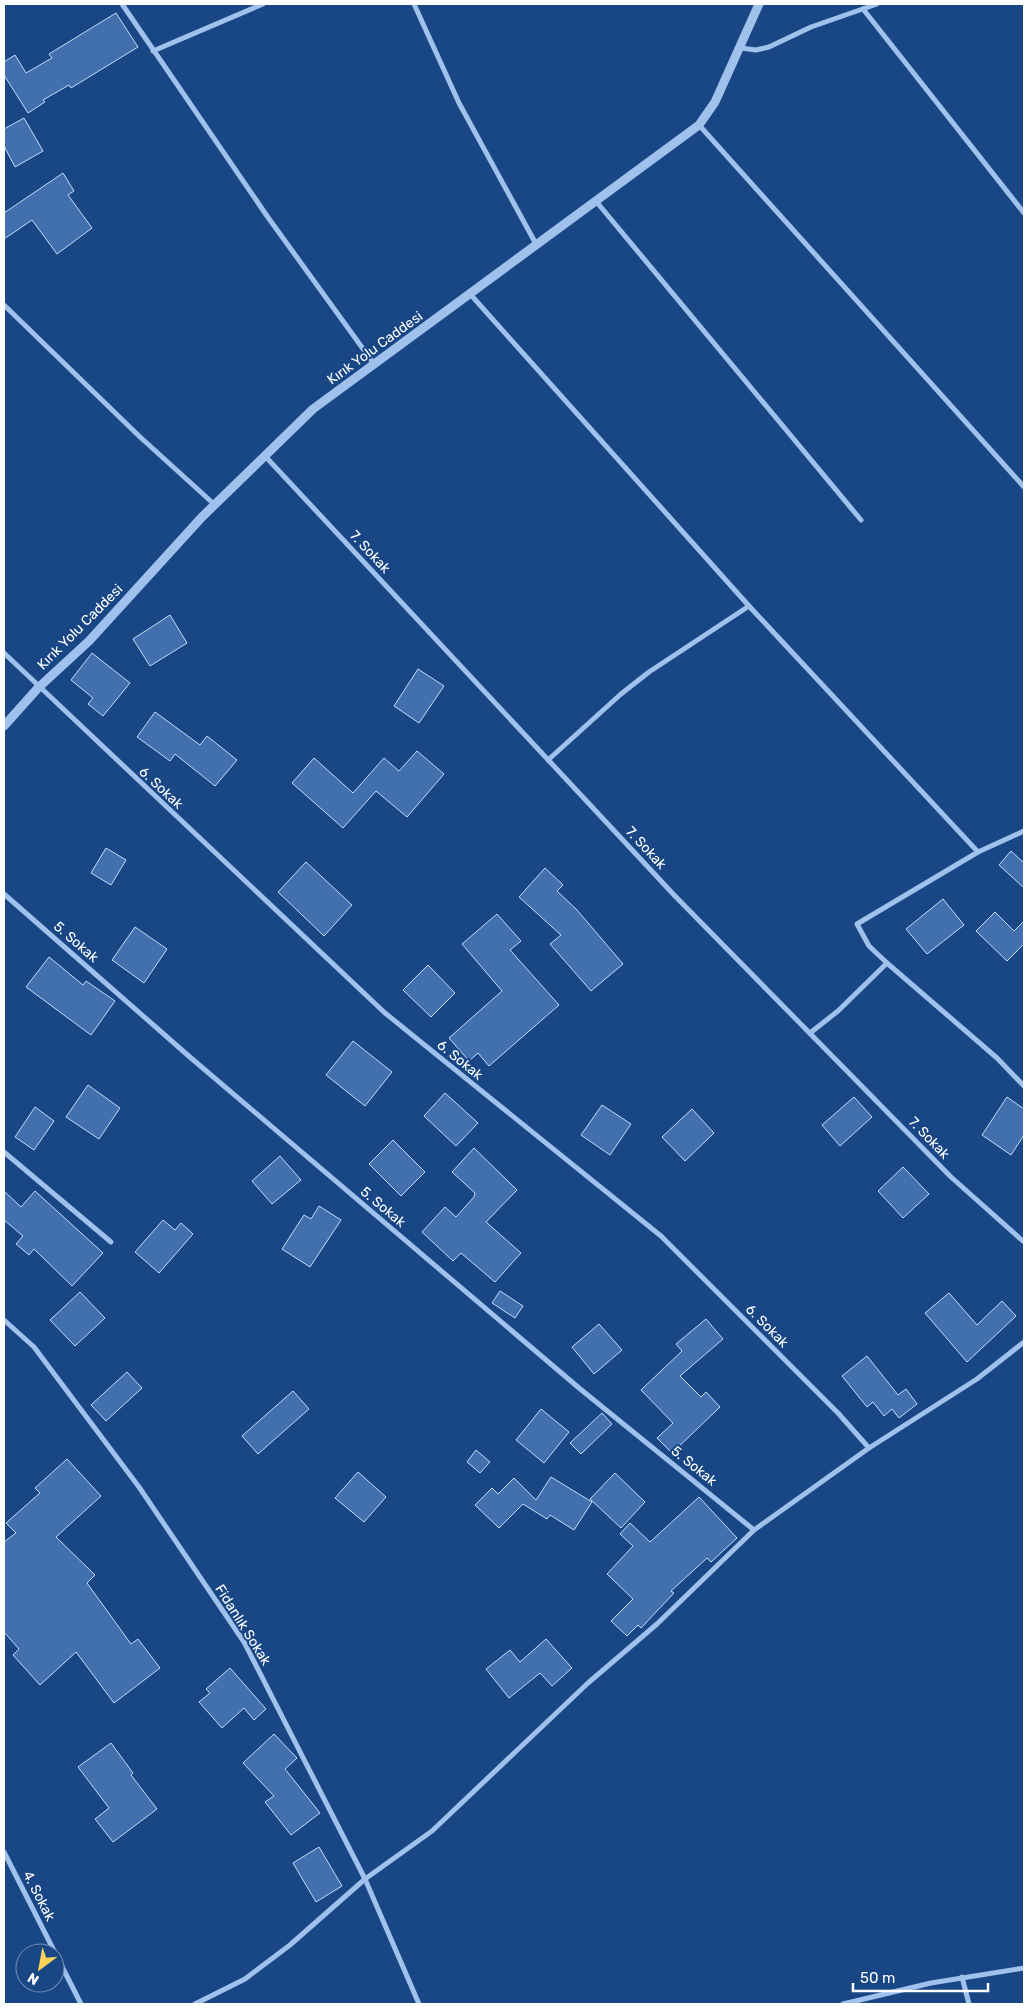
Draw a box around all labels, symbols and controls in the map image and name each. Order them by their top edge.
street label: Kırık Yolu Caddesi [324,308,426,388]
street label: 7. Sokak [346,527,394,577]
street label: Kırık Yolu Caddesi [34,581,126,673]
street label: 6. Sokak [135,763,187,813]
street label: 7. Sokak [622,823,670,873]
street label: 5. Sokak [50,918,103,967]
street label: 6. Sokak [434,1036,487,1084]
street label: 7. Sokak [905,1113,954,1163]
street label: 5. Sokak [357,1183,410,1231]
street label: 6. Sokak [742,1301,793,1352]
street label: 5. Sokak [668,1442,721,1490]
street label: Fidanlık Sokak [211,1581,275,1669]
street label: 4. Sokak [19,1868,59,1925]
north arrow [15,1943,65,1993]
scale bar [853,1960,988,1992]
text: N [25,1969,42,1988]
text: 50 m [860,1969,895,1987]

